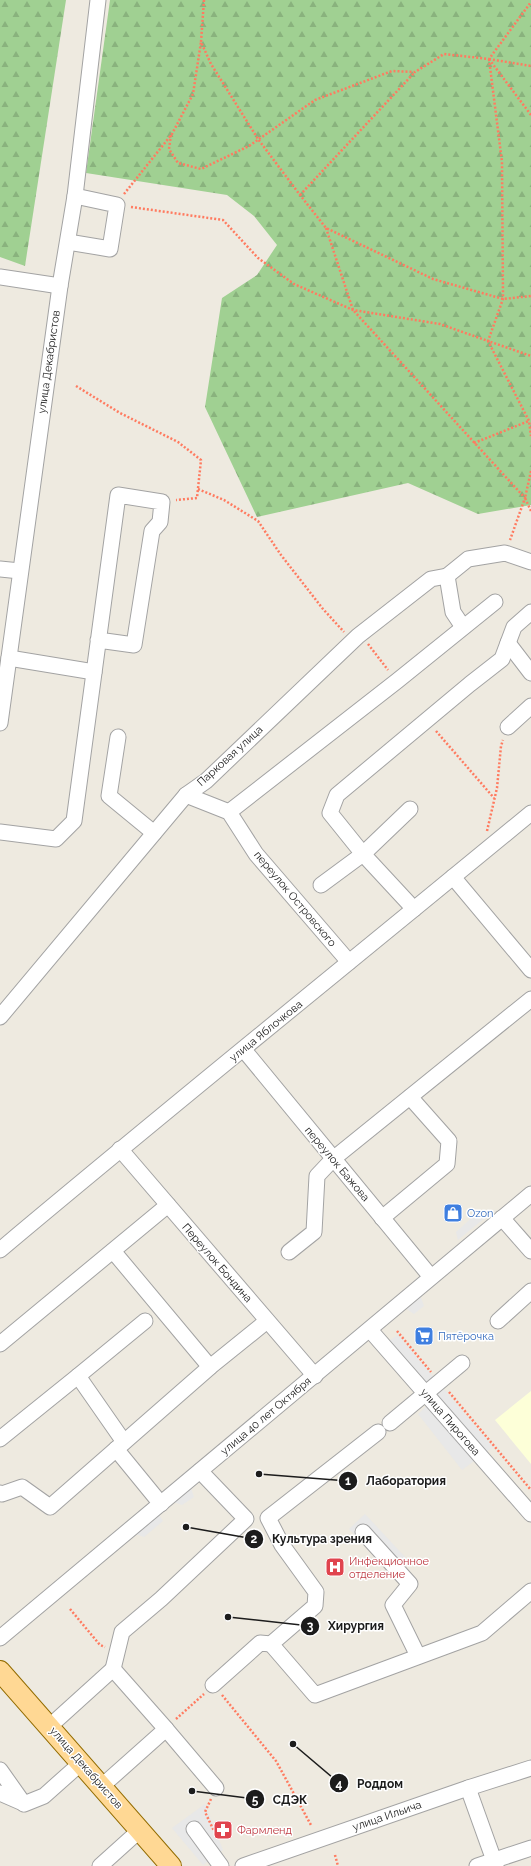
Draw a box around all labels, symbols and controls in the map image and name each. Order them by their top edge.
street label: улица Декабристов [35,309,63,414]
street label: Парковая улица [195,723,265,789]
street label: переулок Островского [251,849,339,950]
street label: улица Яблочкова [227,998,305,1064]
street label: переулок Бажова [302,1124,372,1204]
shop icon: Ozon [442,1202,464,1224]
place label: Ozon [467,1207,494,1220]
street label: Переулок Бондина [179,1221,255,1305]
supermarket icon: Пятёрочка [413,1325,435,1347]
place label: Пятёрочка [438,1330,494,1343]
street label: улица 40 лет Октября [218,1374,314,1458]
street label: улица Пирогова [417,1386,483,1458]
callout: Лаборатория [338,1469,454,1493]
text: 1 [345,1474,351,1488]
text: Лаборатория [366,1474,446,1488]
callout: Культура зрения [244,1527,380,1551]
text: 2 [251,1532,258,1546]
text: Культура зрения [272,1532,372,1546]
place label: Инфекционное отделение [349,1555,429,1581]
hospital icon: Инфекционное отделение [324,1556,346,1578]
callout: Хирургия [300,1614,392,1638]
text: 3 [307,1619,314,1633]
text: Хирургия [327,1619,384,1633]
street label: улица Декабристов [47,1724,125,1812]
callout: Роддом [329,1771,410,1795]
text: 4 [336,1777,343,1791]
text: Роддом [357,1777,403,1791]
callout: СДЭК [245,1787,315,1811]
text: 5 [252,1793,259,1807]
text: СДЭК [273,1793,308,1807]
street label: улица Ильича [351,1798,423,1834]
pharmacy icon: Фармленд [212,1819,234,1841]
place label: Фармленд [237,1824,292,1837]

